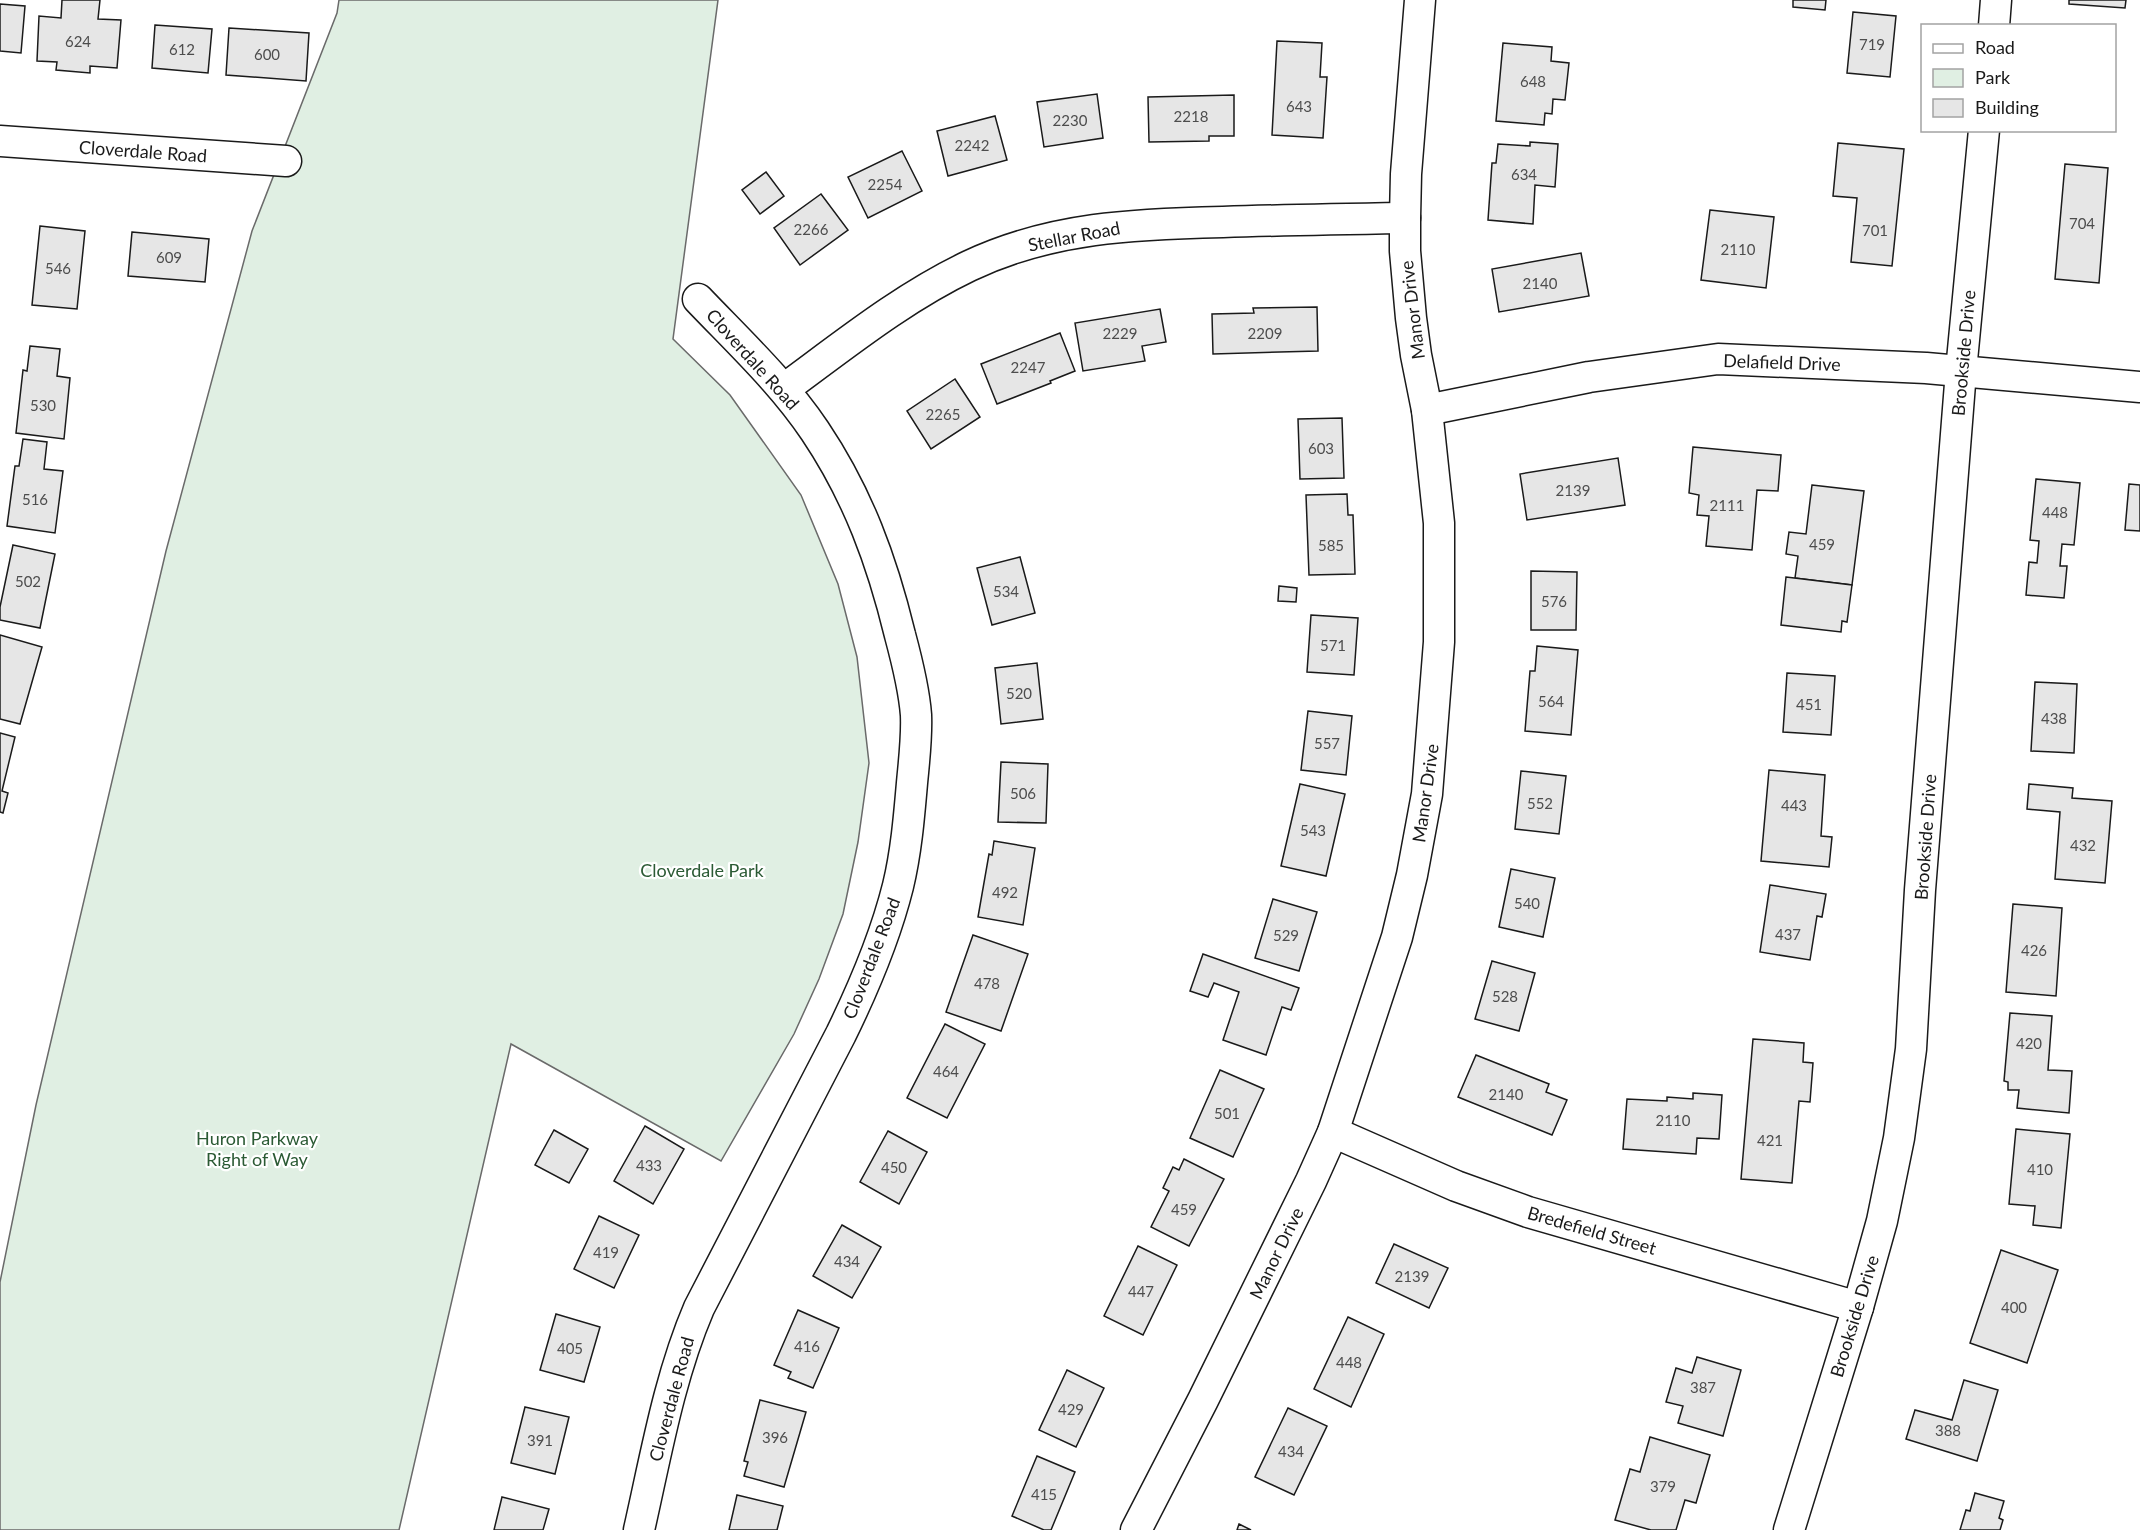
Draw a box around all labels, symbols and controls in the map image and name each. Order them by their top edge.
legend [1921,24,2116,132]
house number: 624 [65,32,91,50]
house number: 719 [1859,35,1885,53]
text: Road [1975,36,2015,58]
house number: 612 [169,40,195,58]
house number: 600 [254,45,280,63]
text: Park [1975,66,2011,88]
house number: 648 [1520,72,1546,90]
text: Building [1975,96,2039,118]
house number: 643 [1286,97,1312,115]
house number: 2218 [1174,107,1208,125]
house number: 2230 [1053,111,1088,129]
street label: Cloverdale Road [78,136,208,166]
house number: 2242 [955,136,989,154]
house number: 634 [1511,165,1537,183]
house number: 2254 [868,175,903,193]
house number: 704 [2069,214,2095,232]
street label: Stellar Road [1026,216,1122,256]
house number: 2266 [794,220,829,238]
house number: 701 [1862,221,1888,239]
house number: 2110 [1721,240,1756,258]
house number: 609 [156,248,182,266]
house number: 546 [45,259,71,277]
street label: Manor Drive [1395,259,1429,361]
house number: 2140 [1523,274,1558,292]
street label: Brookside Drive [1947,289,1979,417]
street label: Cloverdale Road [702,304,804,414]
house number: 2229 [1103,324,1137,342]
house number: 2209 [1248,324,1282,342]
street label: Delafield Drive [1723,349,1841,375]
house number: 2247 [1011,358,1046,376]
house number: 530 [30,396,56,414]
house number: 2265 [926,405,960,423]
house number: 603 [1308,439,1334,457]
house number: 2139 [1556,481,1590,499]
house number: 516 [22,490,48,508]
house number: 2111 [1710,496,1744,514]
house number: 448 [2042,503,2068,521]
house number: 459 [1809,535,1835,553]
house number: 585 [1318,536,1344,554]
house number: 502 [15,572,41,590]
house number: 534 [993,582,1019,600]
house number: 576 [1541,592,1567,610]
house number: 571 [1320,636,1346,654]
house number: 520 [1006,684,1032,702]
house number: 564 [1538,692,1564,710]
house number: 451 [1796,695,1822,713]
house number: 438 [2041,709,2067,727]
house number: 557 [1314,734,1340,752]
street label: Manor Drive [1407,742,1443,844]
street label: Brookside Drive [1910,773,1940,901]
house number: 506 [1010,784,1036,802]
house number: 552 [1527,794,1553,812]
house number: 443 [1781,796,1807,814]
house number: 543 [1300,821,1326,839]
house number: 432 [2070,836,2096,854]
park label: Cloverdale Park [640,859,765,881]
house number: 492 [992,883,1018,901]
street label: Cloverdale Road [838,894,904,1022]
house number: 540 [1514,894,1540,912]
house number: 437 [1775,925,1801,943]
house number: 529 [1273,926,1299,944]
house number: 426 [2021,941,2047,959]
house number: 478 [974,974,1000,992]
house number: 528 [1492,987,1518,1005]
house number: 420 [2016,1034,2042,1052]
house number: 464 [933,1062,959,1080]
house number: 2140 [1489,1085,1524,1103]
house number: 501 [1214,1104,1240,1122]
house number: 2110 [1656,1111,1691,1129]
park label: Huron Parkway Right of Way [196,1127,319,1170]
house number: 421 [1757,1131,1783,1149]
house number: 433 [636,1156,662,1174]
house number: 450 [881,1158,907,1176]
house number: 410 [2027,1160,2053,1178]
house number: 459 [1171,1200,1197,1218]
street label: Bredefield Street [1525,1201,1659,1259]
street label: Manor Drive [1244,1204,1308,1302]
house number: 419 [593,1243,619,1261]
house number: 434 [834,1252,860,1270]
street label: Brookside Drive [1825,1252,1883,1380]
house number: 2139 [1395,1267,1429,1285]
house number: 447 [1128,1282,1154,1300]
house number: 400 [2001,1298,2027,1316]
street label: Cloverdale Road [644,1334,698,1464]
house number: 416 [794,1337,820,1355]
house number: 405 [557,1339,583,1357]
house number: 448 [1336,1353,1362,1371]
house number: 387 [1690,1378,1716,1396]
house number: 429 [1058,1400,1084,1418]
house number: 388 [1935,1421,1961,1439]
house number: 396 [762,1428,788,1446]
house number: 391 [527,1431,553,1449]
house number: 434 [1278,1442,1304,1460]
house number: 379 [1650,1477,1676,1495]
house number: 415 [1031,1485,1057,1503]

